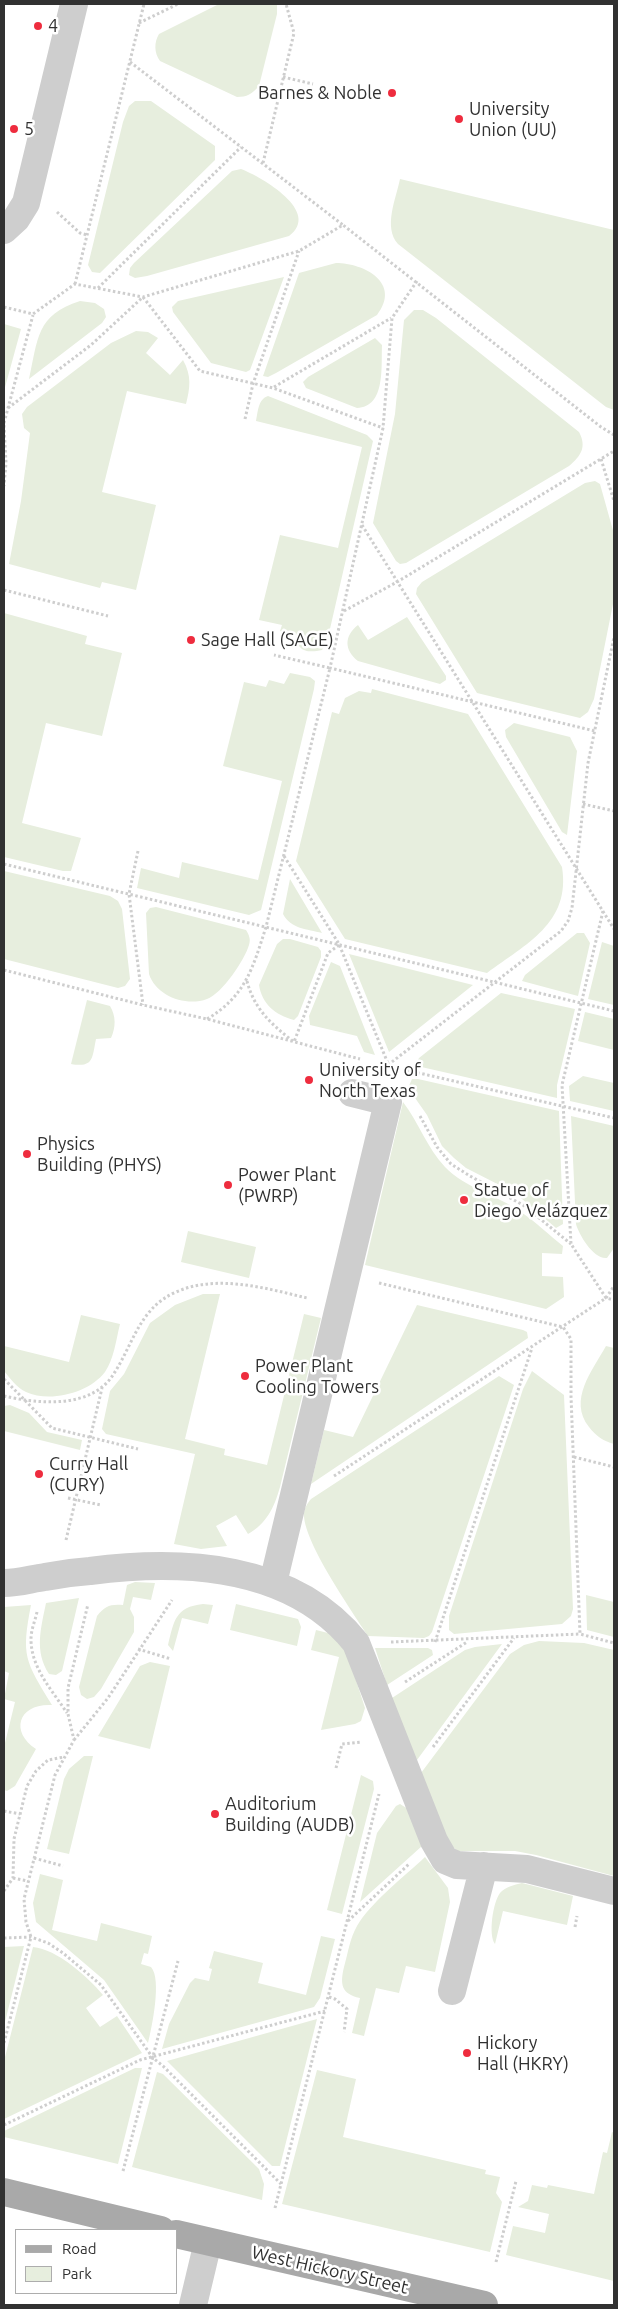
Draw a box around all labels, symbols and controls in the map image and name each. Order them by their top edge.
place label: 4 [48,15,58,37]
marker: 4 [32,20,44,32]
place label: Barnes & Noble [258,82,382,104]
marker: Barnes & Noble [386,87,398,99]
place label: University Union (UU) [469,98,557,140]
marker: University Union (UU) [453,113,465,125]
place label: 5 [24,118,34,140]
marker: 5 [8,123,20,135]
place label: Sage Hall (SAGE) [201,629,334,651]
marker: Sage Hall (SAGE) [185,634,197,646]
place label: University of North Texas [319,1059,421,1102]
marker: University of North Texas [303,1074,315,1086]
place label: Physics Building (PHYS) [37,1133,162,1176]
marker: Physics Building (PHYS) [21,1148,33,1160]
place label: Power Plant (PWRP) [238,1164,336,1206]
marker: Power Plant (PWRP) [222,1179,234,1191]
place label: Statue of Diego Velázquez [474,1179,608,1222]
marker: Statue of Diego Velázquez [458,1194,470,1206]
place label: Power Plant Cooling Towers [255,1355,379,1398]
marker: Power Plant Cooling Towers [239,1370,251,1382]
place label: Curry Hall (CURY) [49,1453,128,1496]
marker: Curry Hall (CURY) [33,1468,45,1480]
place label: Auditorium Building (AUDB) [225,1793,355,1836]
marker: Auditorium Building (AUDB) [209,1808,221,1820]
place label: Hickory Hall (HKRY) [477,2032,569,2074]
marker: Hickory Hall (HKRY) [461,2047,473,2059]
legend [15,2229,178,2294]
text: Road [62,2240,97,2257]
street label: West Hickory Street [250,2241,410,2299]
text: Park [62,2265,92,2282]

